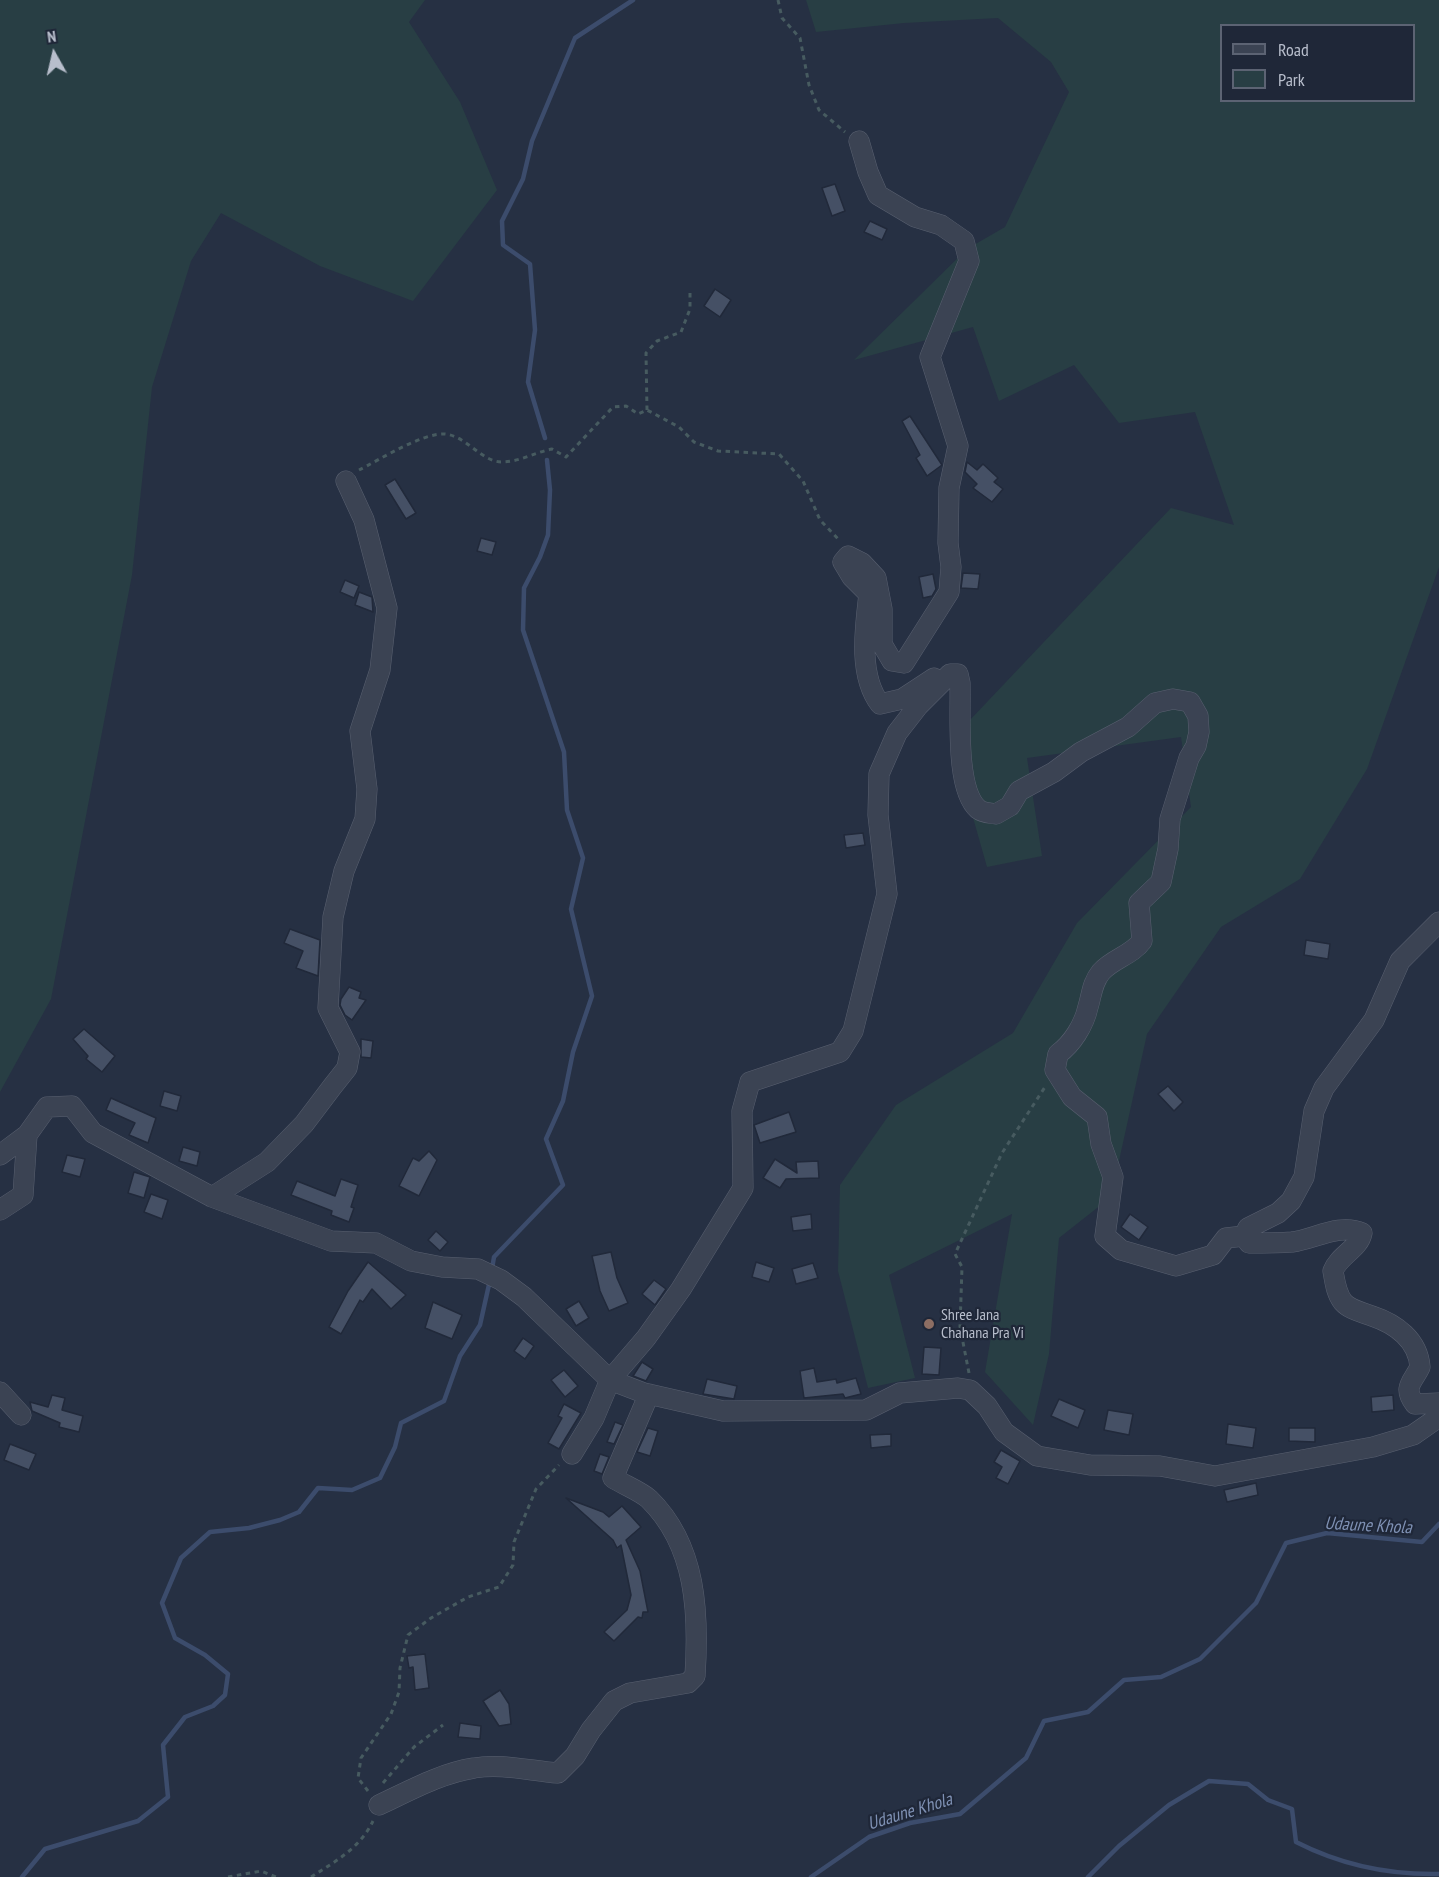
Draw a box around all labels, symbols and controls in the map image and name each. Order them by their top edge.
north arrow [24,24,84,84]
legend [1220,24,1415,102]
text: N [46,26,57,47]
text: Road [1278,38,1309,61]
text: Park [1278,68,1305,91]
place label: Shree Jana Chahana Pra Vi [941,1305,1024,1343]
marker: Shree Jana Chahana Pra Vi [922,1317,936,1331]
water label: Udaune Khola [1324,1513,1412,1539]
water label: Udaune Khola [865,1789,955,1835]

